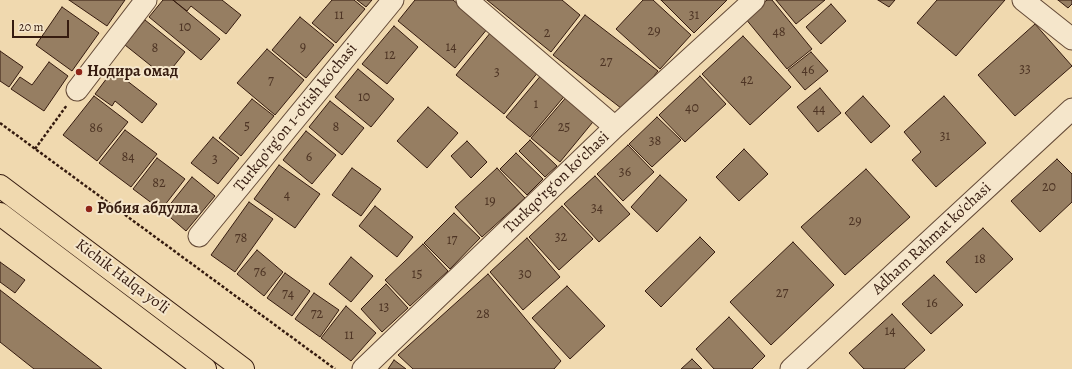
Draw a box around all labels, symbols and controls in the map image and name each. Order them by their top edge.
house number: 11 [334,8,344,24]
house number: 31 [689,8,699,24]
scale bar [14,12,71,38]
text: 20 m [19,19,43,35]
house number: 10 [179,20,191,36]
house number: 29 [647,24,661,40]
house number: 48 [772,25,786,41]
house number: 2 [544,26,550,42]
street label: Turkqo'rg'on 1-o'tish ko'chasi [230,40,362,196]
house number: 9 [300,40,306,56]
house number: 14 [445,40,457,56]
house number: 8 [152,41,158,57]
house number: 12 [384,48,396,64]
house number: 27 [600,55,612,71]
place label: Нодира омад [87,62,178,82]
house number: 33 [1019,62,1031,78]
house number: 46 [802,63,814,79]
house number: 3 [494,65,500,81]
marker: Нодира омад [74,67,84,77]
house number: 42 [741,73,753,89]
house number: 7 [268,74,274,90]
house number: 10 [358,90,370,106]
house number: 1 [534,97,538,113]
house number: 40 [685,101,699,117]
house number: 44 [813,102,825,118]
house number: 5 [244,119,250,135]
house number: 8 [333,120,339,136]
house number: 25 [558,120,570,136]
house number: 86 [89,121,103,137]
street label: Turkqoʻrgʻon koʻchasi [500,128,614,238]
house number: 31 [940,129,950,145]
house number: 38 [649,134,661,150]
house number: 84 [121,150,135,166]
house number: 6 [306,150,312,166]
house number: 3 [212,152,218,168]
house number: 36 [619,165,631,181]
house number: 82 [152,176,166,192]
street label: Adham Rahmat ko'chasi [868,179,996,299]
house number: 20 [1042,180,1056,196]
house number: 4 [284,188,290,204]
house number: 19 [484,194,496,210]
place label: Робия абдулла [97,199,198,219]
house number: 34 [591,201,603,217]
marker: Робия абдулла [84,204,94,214]
house number: 29 [848,214,862,230]
house number: 32 [555,230,567,246]
house number: 78 [235,231,247,247]
house number: 17 [447,233,457,249]
street label: Kichik Halqa yo'li [71,235,173,319]
house number: 18 [974,252,986,268]
house number: 76 [254,265,266,281]
house number: 15 [412,267,422,283]
house number: 30 [518,267,532,283]
house number: 27 [776,286,788,302]
house number: 74 [282,287,294,303]
house number: 16 [926,296,938,312]
house number: 13 [379,300,389,316]
house number: 72 [311,307,323,323]
house number: 28 [476,307,490,323]
house number: 14 [884,324,896,340]
house number: 11 [344,328,354,344]

